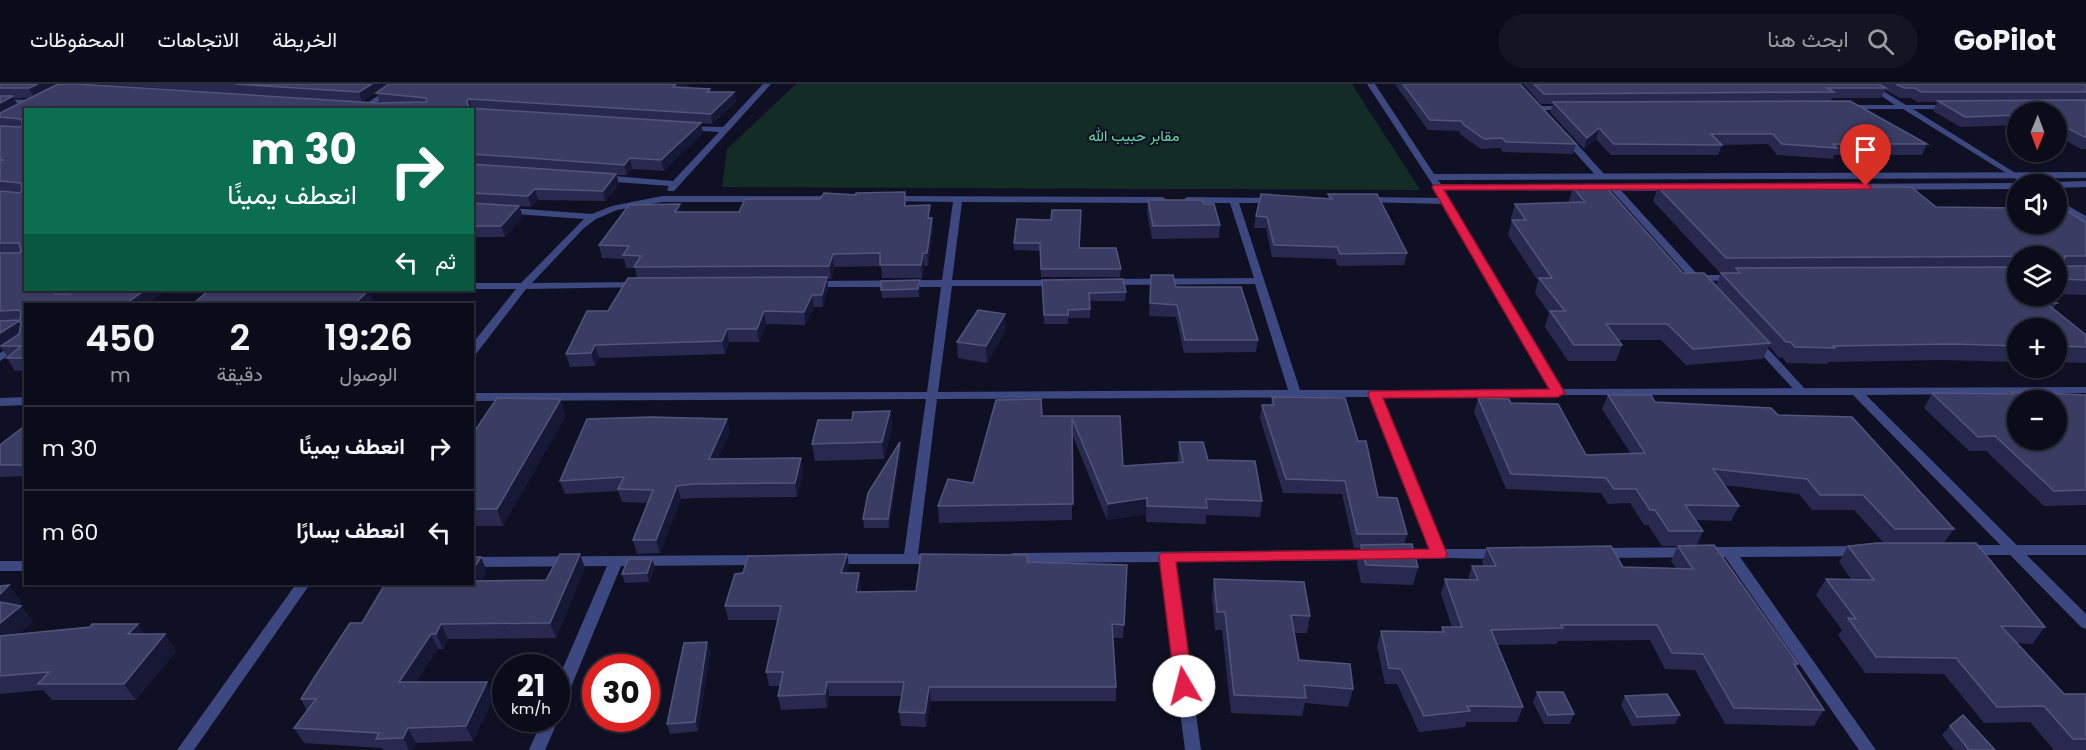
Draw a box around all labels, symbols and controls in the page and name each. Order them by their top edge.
search box [1498,14,1918,68]
text: GoPilot [1954,21,2056,60]
text: ابحث هنا [1767,24,1849,55]
text: المحفوظات [30,25,125,54]
text: الاتجاهات [158,25,239,54]
text: الخريطة [272,25,337,54]
icon: search [1864,25,1897,58]
north arrow [2007,102,2067,162]
map controls [2007,102,2067,450]
text: 30 m [251,120,357,179]
pin [1840,124,1891,186]
park label: مقابر حبيب الله [1088,125,1180,146]
icon: right [378,132,456,210]
icon: arrive [1849,133,1882,166]
button: sound [2007,174,2067,234]
text: انعطف يمينًا [227,176,357,213]
icon: left [390,246,423,279]
text: ثم [435,246,456,277]
button: layers [2007,246,2067,306]
text: 2 [229,312,250,363]
text: 19:26 [324,312,413,363]
text: 450 [85,313,155,364]
button: + [2007,318,2067,378]
text: دقيقة [217,360,263,388]
text: الوصول [340,360,397,388]
text: m [110,361,131,389]
button: − [2007,390,2067,450]
text: انعطف يمينًا [299,431,405,462]
icon: right [423,432,456,465]
text: 30 m [42,433,97,464]
text: انعطف يسارًا [296,515,405,546]
icon: left [423,516,456,549]
text: 60 m [42,517,98,548]
speed limit sign: 30 [582,654,660,732]
position arrow [1152,654,1216,718]
text: 21 [517,664,545,707]
text: km/h [511,698,551,719]

